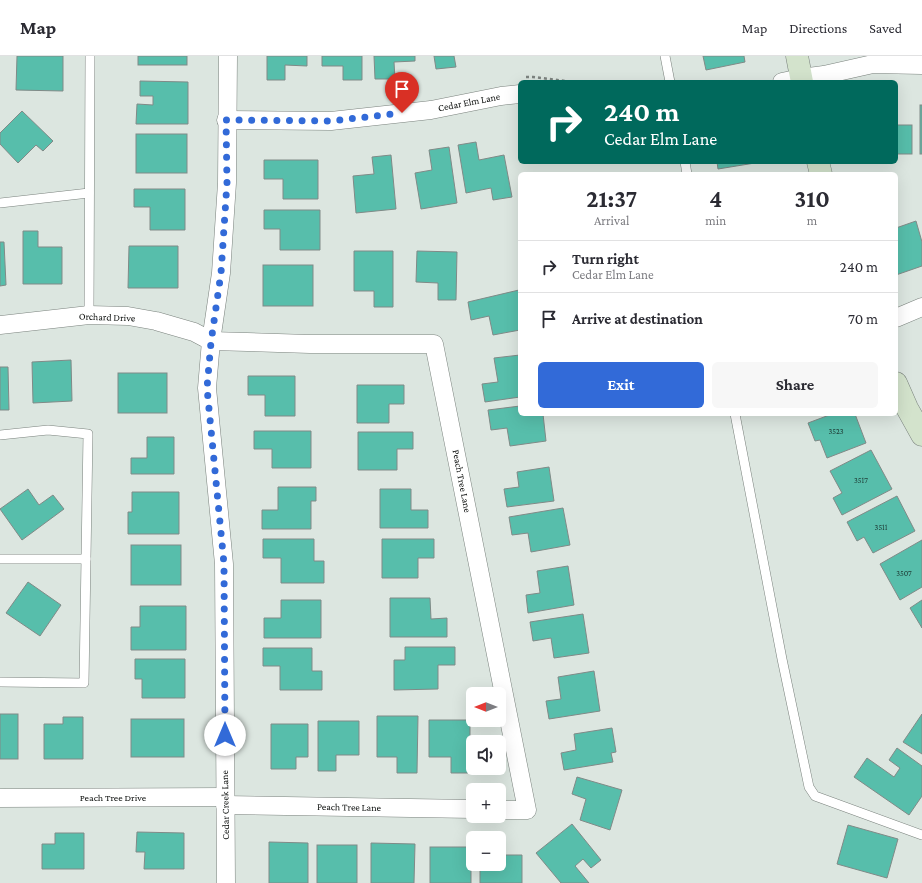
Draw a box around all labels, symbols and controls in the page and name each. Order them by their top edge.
text: Map [20,17,56,38]
text: Map [742,20,767,36]
text: Directions [789,20,847,36]
text: Saved [869,20,902,36]
pin [385,72,419,113]
icon: arrive [391,78,413,100]
street label: Cedar Elm Lane [437,90,502,113]
icon: right [538,96,590,148]
text: 240 m [604,96,679,127]
text: Cedar Elm Lane [604,129,717,149]
text: 21:37 [586,185,637,212]
text: 4 [709,185,722,212]
text: 310 [794,185,830,212]
text: Arrival [594,213,629,228]
text: min [705,213,726,228]
text: m [807,213,817,228]
text: Turn right [572,251,639,267]
icon: right [538,256,560,278]
text: 240 m [840,259,878,275]
text: Cedar Elm Lane [572,267,654,282]
icon: arrive [538,308,560,330]
street label: Orchard Drive [79,311,136,324]
text: Arrive at destination [572,311,703,327]
text: 70 m [848,311,878,327]
button: Exit [538,362,704,408]
button: Share [712,362,878,408]
house number: 3523 [829,427,844,436]
street label: Peach Tree Lane [450,449,474,514]
house number: 3517 [854,476,868,485]
house number: 3511 [875,523,888,532]
house number: 3507 [896,569,912,578]
north arrow [466,687,506,727]
map controls [466,687,506,871]
position arrow [204,714,246,756]
button: sound [466,735,506,775]
street label: Cedar Creek Lane [219,769,231,840]
button: + [466,783,506,823]
street label: Peach Tree Drive [80,792,147,803]
street label: Peach Tree Lane [317,801,382,813]
button: − [466,831,506,871]

